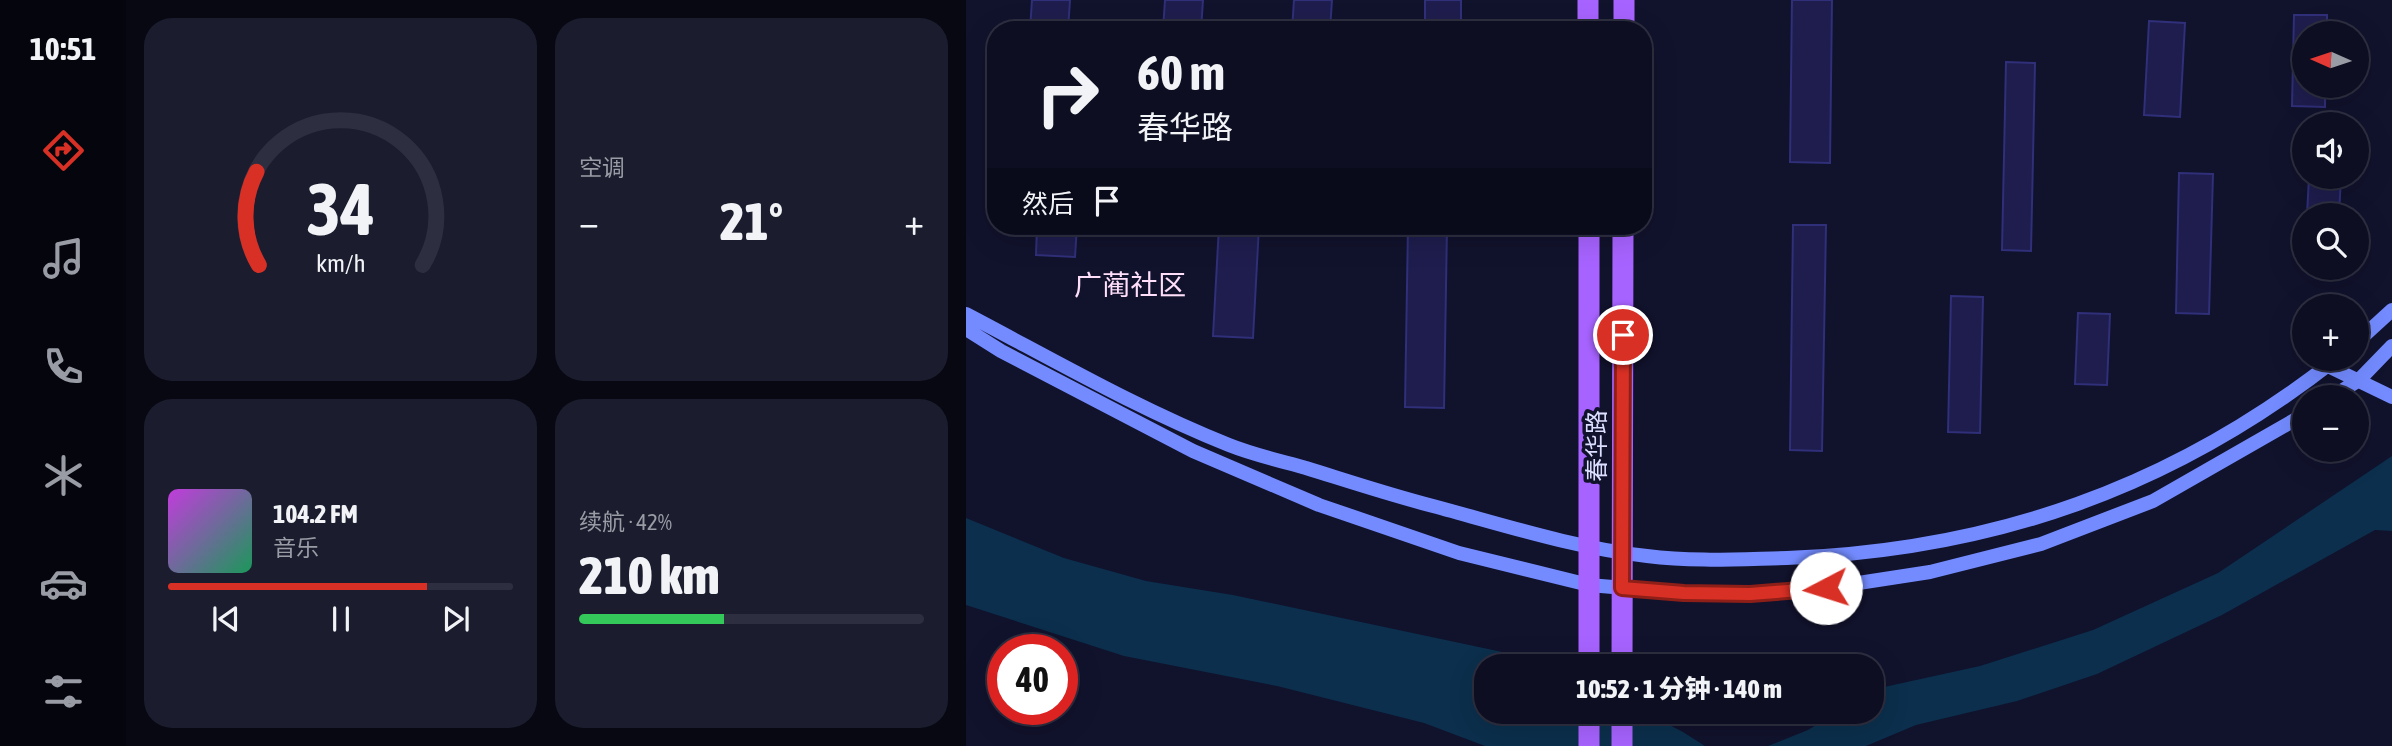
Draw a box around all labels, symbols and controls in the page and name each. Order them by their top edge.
north arrow [2292,21,2370,98]
map controls [2292,21,2369,462]
text: 10:51 [30,30,96,67]
text: 60 m [1137,44,1225,100]
icon: right [1022,49,1113,140]
text: 春华路 [1137,109,1233,146]
button: sound [2292,112,2369,189]
icon: directions [39,126,88,175]
text: 空调 [579,155,625,181]
text: 34 [306,168,375,251]
icon: arrive [1088,182,1126,220]
text: 然后 [1022,189,1074,219]
text: 21° [720,191,783,251]
text: − [579,200,599,243]
text: + [904,200,924,243]
button: search [2292,203,2369,280]
icon: music [39,234,88,283]
text: km/h [316,249,365,277]
district label: 广蔺社区 [1074,269,1186,301]
button: + [2292,294,2369,371]
pin [1593,305,1653,365]
icon: arrive [1604,316,1642,354]
icon: phone [39,342,88,391]
button: − [2292,385,2369,462]
street label: 春华路 [1583,410,1610,482]
icon: climate [39,451,88,500]
text: 104.2 FM [273,499,358,529]
text: 续航 · 42% [579,509,672,535]
text: 音乐 [273,535,319,561]
text: 210 km [579,545,720,605]
position arrow [1789,551,1863,625]
icon: car [39,559,88,608]
icon: previous [207,600,245,638]
icon: pause [322,600,360,638]
icon: next [437,600,475,638]
speed limit sign: 40 [987,634,1078,725]
icon: filters [39,667,88,716]
text: 10:52 · 1 分钟 · 140 m [1576,674,1782,704]

